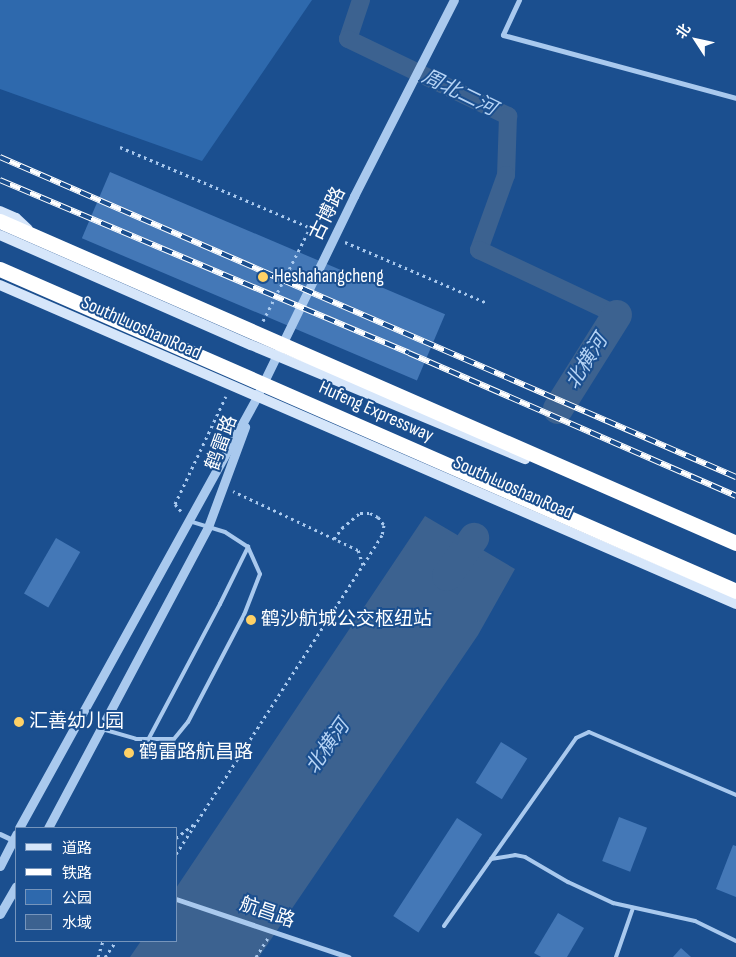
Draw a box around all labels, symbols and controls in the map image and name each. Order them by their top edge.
north arrow [671,15,721,65]
text: 北 [672,21,694,42]
water label: 周北二河 [418,65,500,121]
street label: 古博路 [305,183,351,245]
place label: Heshahangcheng [274,266,384,288]
marker: Heshahangcheng [256,270,270,284]
street label: South Luoshan Road [78,291,204,365]
water label: 北横河 [561,330,613,394]
street label: Hufeng Expressway [315,377,437,447]
street label: 鹤雷路 [202,412,242,474]
street label: South Luoshan Road [450,451,576,525]
place label: 鹤沙航城公交枢纽站 [261,609,432,631]
marker: 鹤沙航城公交枢纽站 [245,614,257,626]
place label: 汇善幼儿园 [29,711,124,733]
marker: 汇善幼儿园 [13,716,25,728]
water label: 北横河 [301,716,355,778]
place label: 鹤雷路航昌路 [139,742,253,764]
marker: 鹤雷路航昌路 [123,747,135,759]
legend [15,827,178,942]
text: 道路 [62,839,92,858]
text: 铁路 [62,864,92,883]
text: 公园 [62,889,92,908]
street label: 航昌路 [236,893,298,933]
text: 水域 [62,914,92,933]

